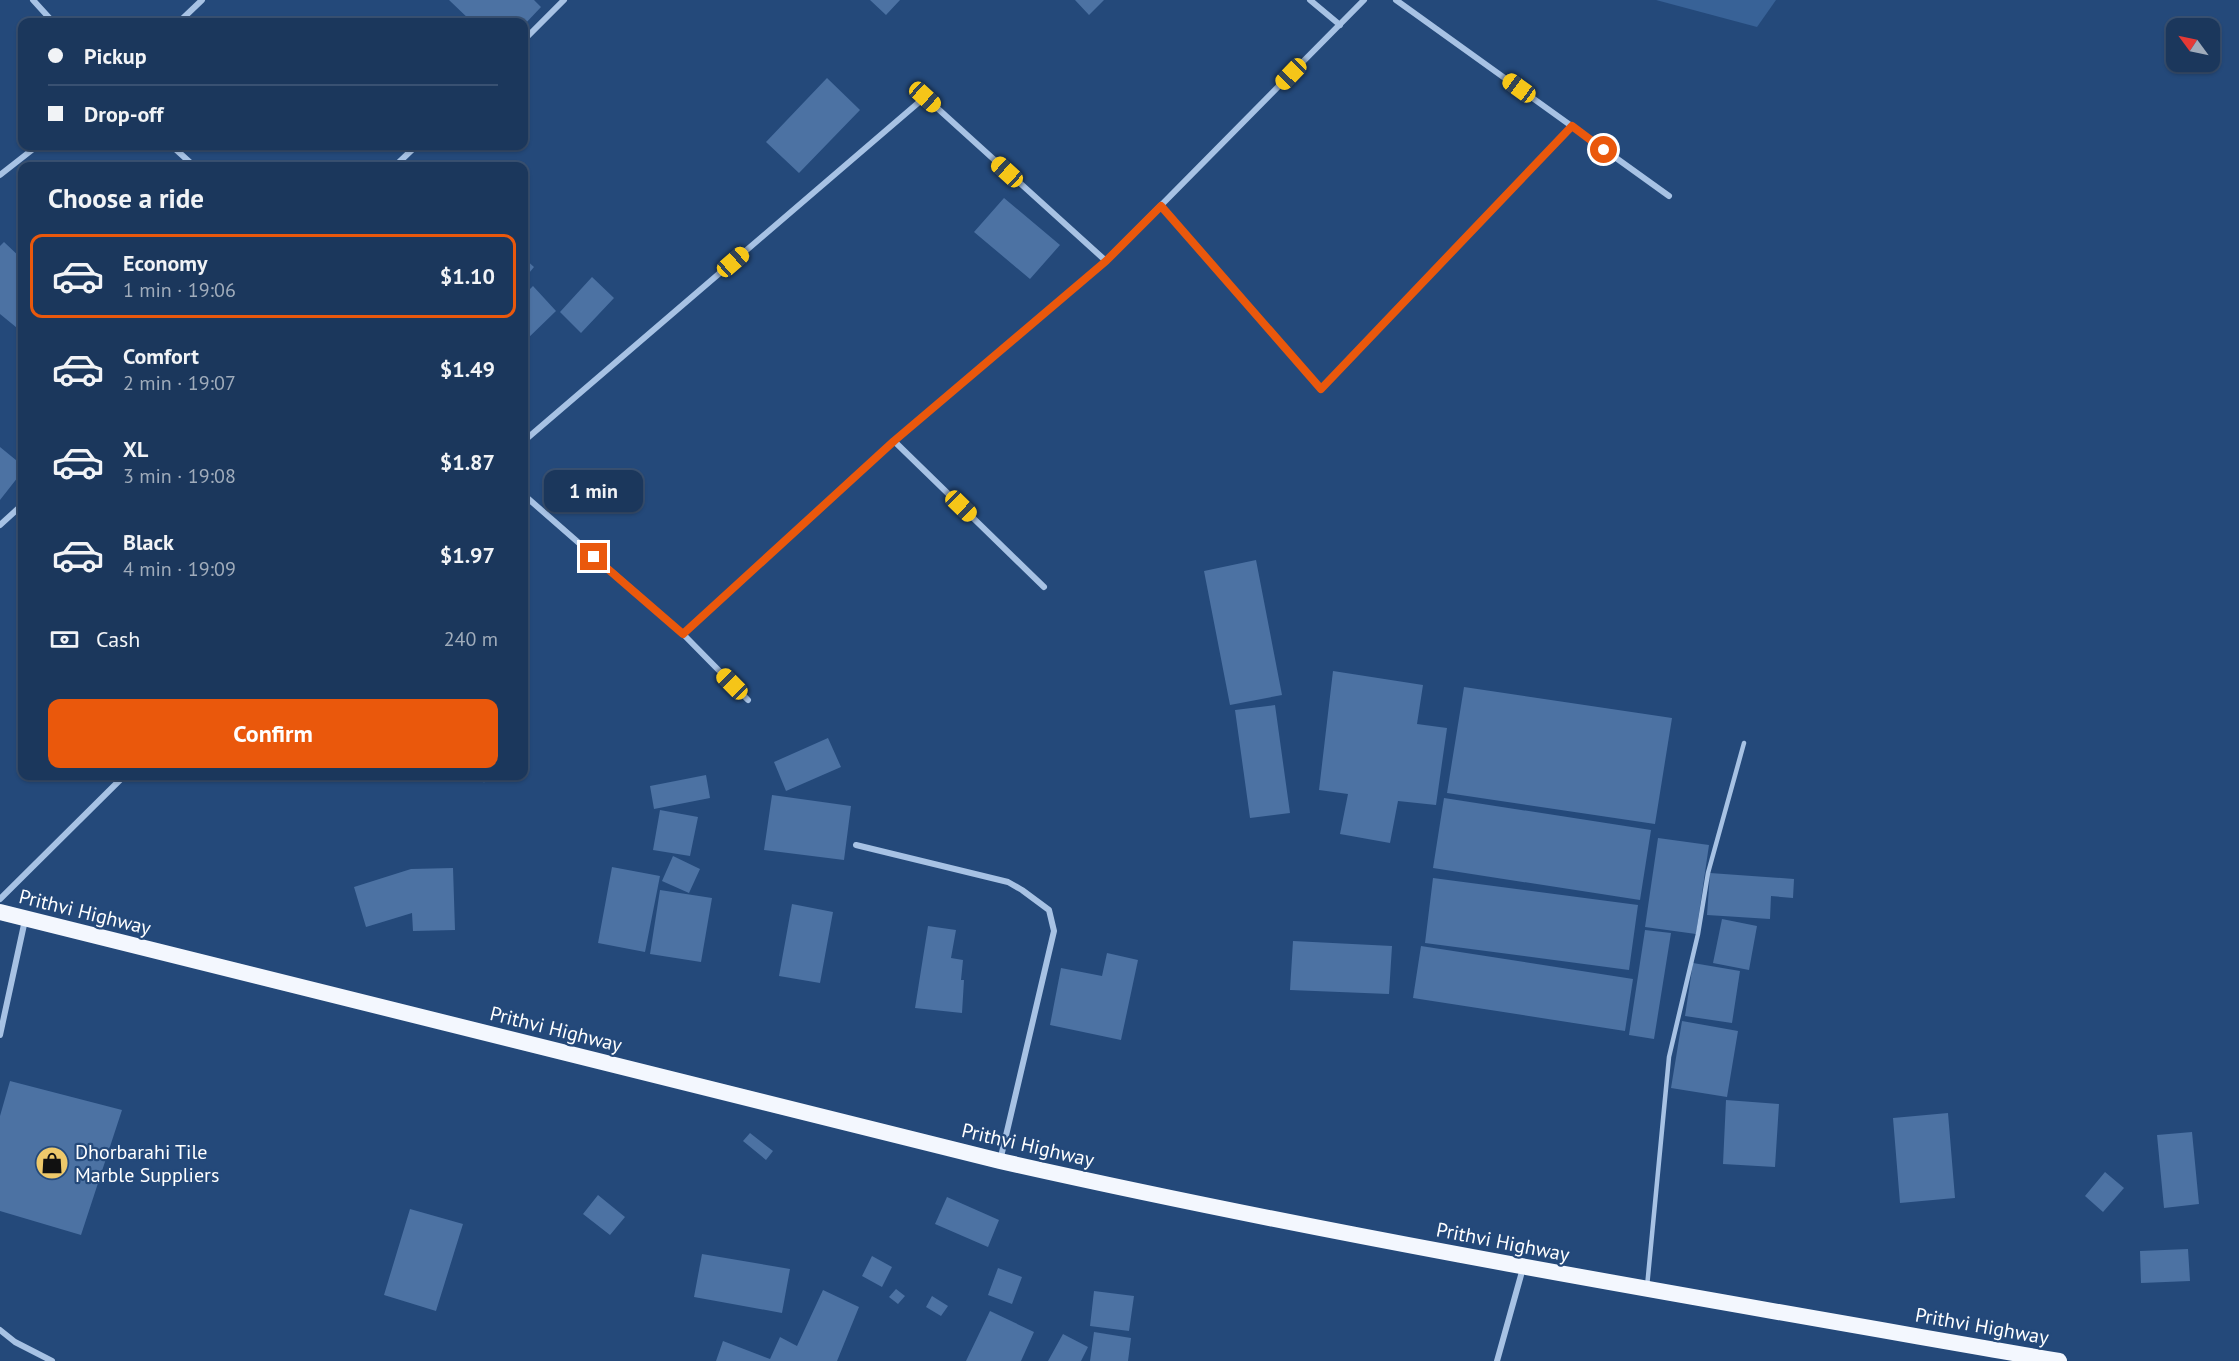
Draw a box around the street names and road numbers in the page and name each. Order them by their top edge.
street label: Prithvi Highway [16,883,154,941]
street label: Prithvi Highway [487,1000,625,1058]
street label: Prithvi Highway [959,1117,1097,1173]
street label: Prithvi Highway [1434,1216,1572,1268]
street label: Prithvi Highway [1913,1301,2051,1351]

